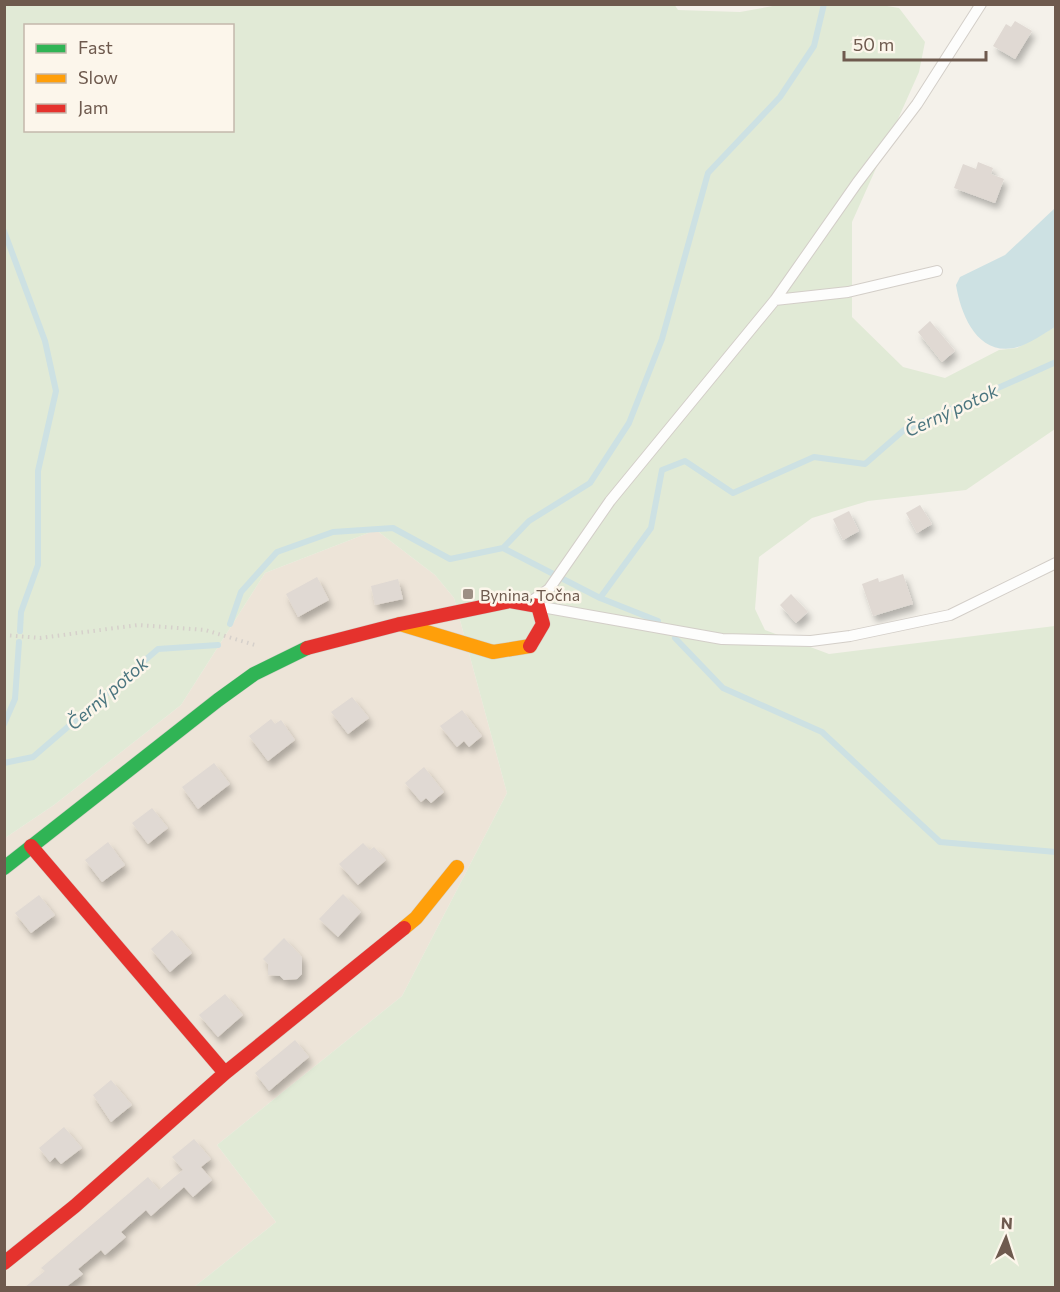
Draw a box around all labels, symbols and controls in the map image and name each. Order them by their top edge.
legend [24,24,234,132]
scale bar [844,24,986,62]
text: 50 m [853,33,894,55]
text: Fast [78,36,113,58]
text: Slow [78,66,118,88]
text: Jam [78,96,108,118]
water label: Černý potok [901,378,1002,441]
place label: Bynina, Točna [480,585,580,604]
marker: Bynina, Točna [461,587,475,601]
water label: Černý potok [62,651,153,734]
north arrow [976,1208,1036,1268]
text: N [1000,1213,1013,1232]

